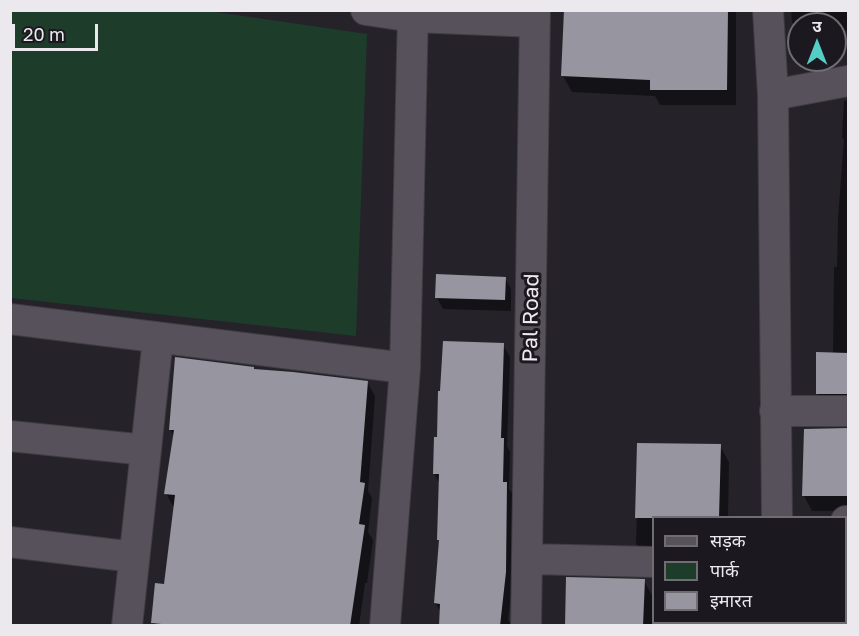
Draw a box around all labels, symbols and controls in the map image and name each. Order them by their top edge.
scale bar [15,12,100,50]
north arrow [787,12,847,72]
text: उ [812,16,822,36]
text: 20 m [23,23,65,45]
street label: Pal Road [518,273,544,363]
legend [652,516,847,624]
text: सड़क [710,529,746,551]
text: पार्क [710,559,739,581]
text: इमारत [710,589,752,611]

